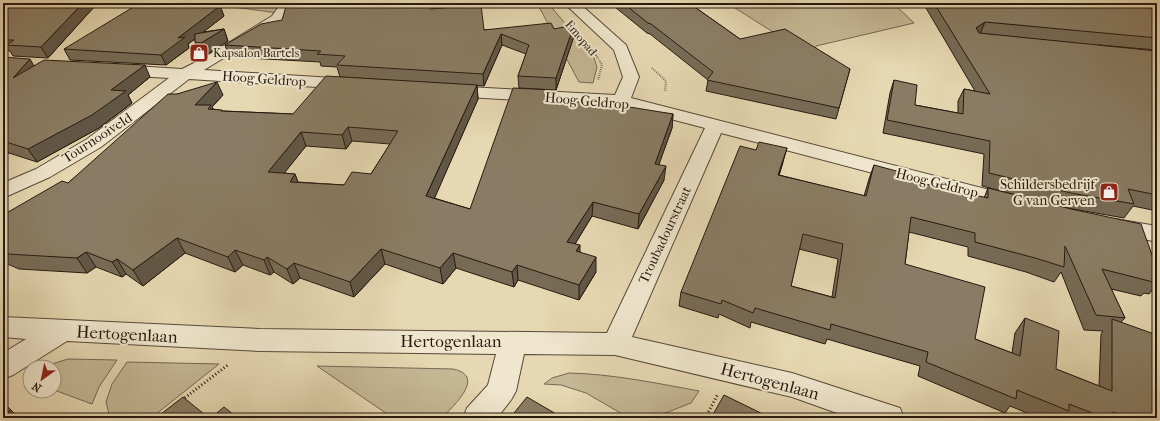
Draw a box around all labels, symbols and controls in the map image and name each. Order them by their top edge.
street label: Emopad [562,17,600,59]
shop icon: Kapsalon Bartels [188,42,210,64]
place label: Kapsalon Bartels [213,46,300,60]
street label: Hoog Geldrop [221,68,307,90]
street label: Hoog Geldrop [544,89,630,113]
street label: Tournooiveld [59,109,136,167]
street label: Hoog Geldrop [894,165,980,202]
place label: Schildersbedrijf G van Gerven [1000,176,1098,209]
shop icon: Schildersbedrijf G van Gerven [1098,181,1120,203]
street label: Troubadourstraat [635,184,695,286]
street label: Hertogenlaan [76,321,178,347]
street label: Hertogenlaan [400,331,502,351]
street label: Hertogenlaan [718,358,822,404]
north arrow [22,359,62,399]
text: N [29,379,44,395]

